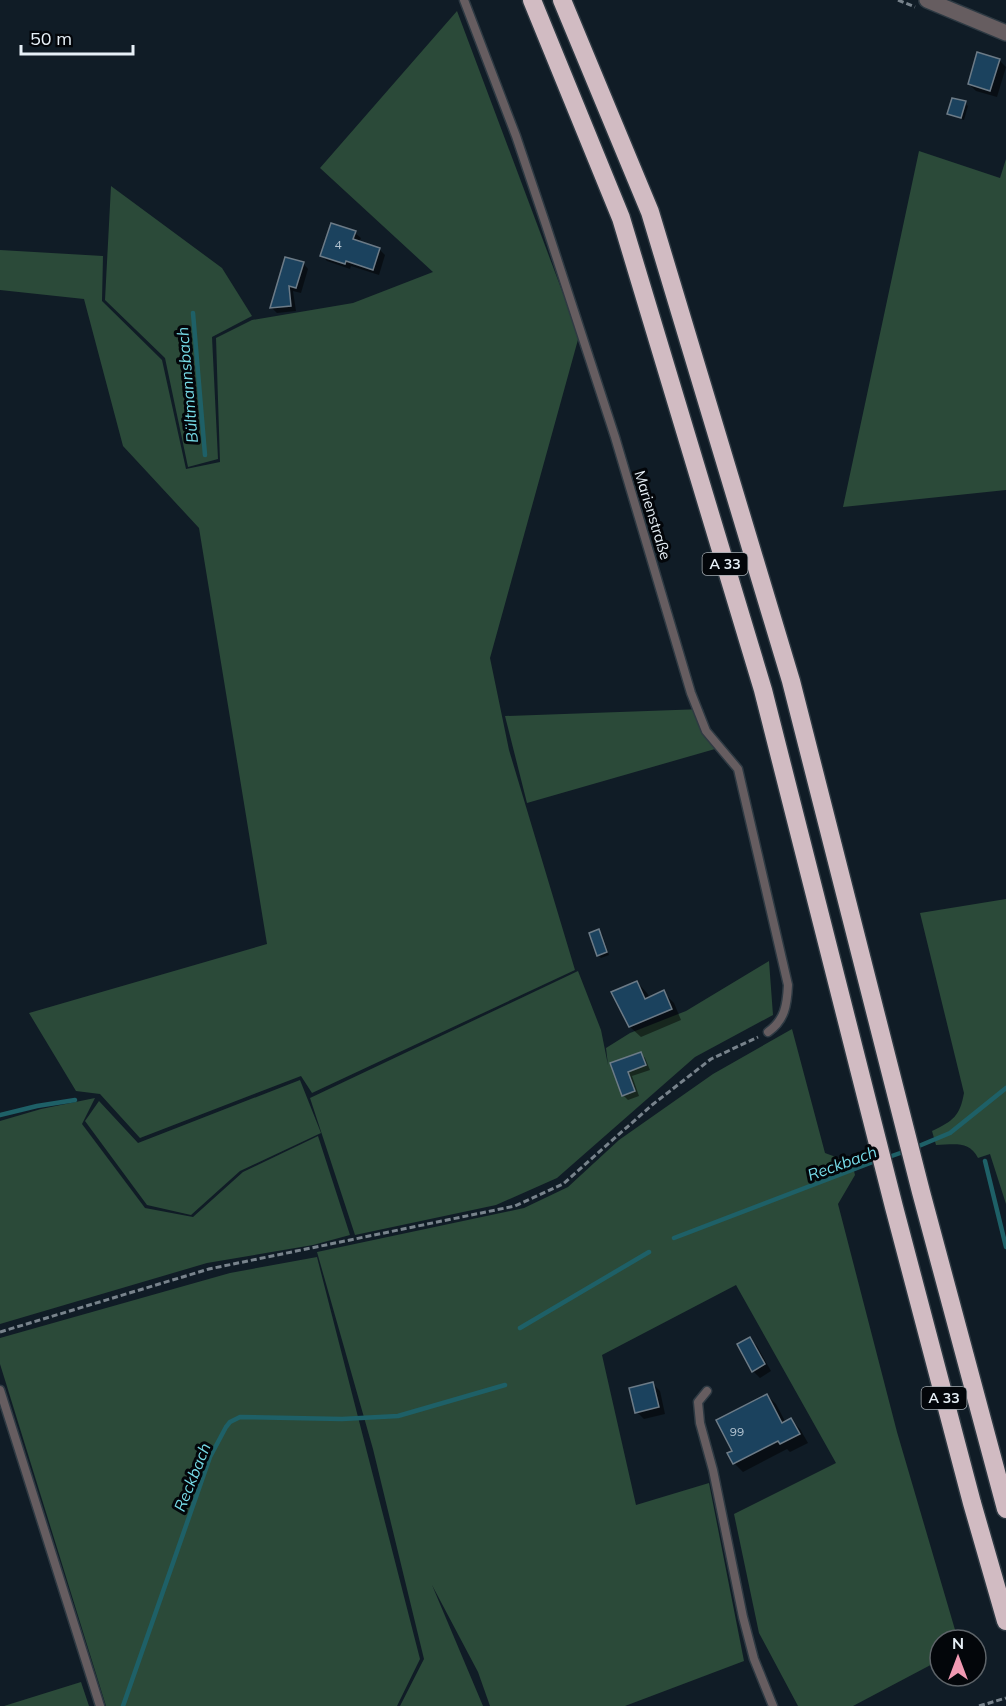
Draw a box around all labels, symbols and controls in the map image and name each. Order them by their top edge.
scale bar [21,18,134,56]
text: 50 m [30,27,72,50]
house number: 4 [334,237,342,252]
water label: Bültmannsbach [172,326,202,444]
street label: Marienstraße [630,468,676,562]
road number: A 33 [702,553,748,575]
water label: Reckbach [805,1141,879,1185]
road number: A 33 [922,1387,966,1409]
house number: 99 [730,1424,744,1439]
water label: Reckbach [169,1440,215,1514]
north arrow [928,1628,988,1688]
text: N [952,1633,964,1653]

